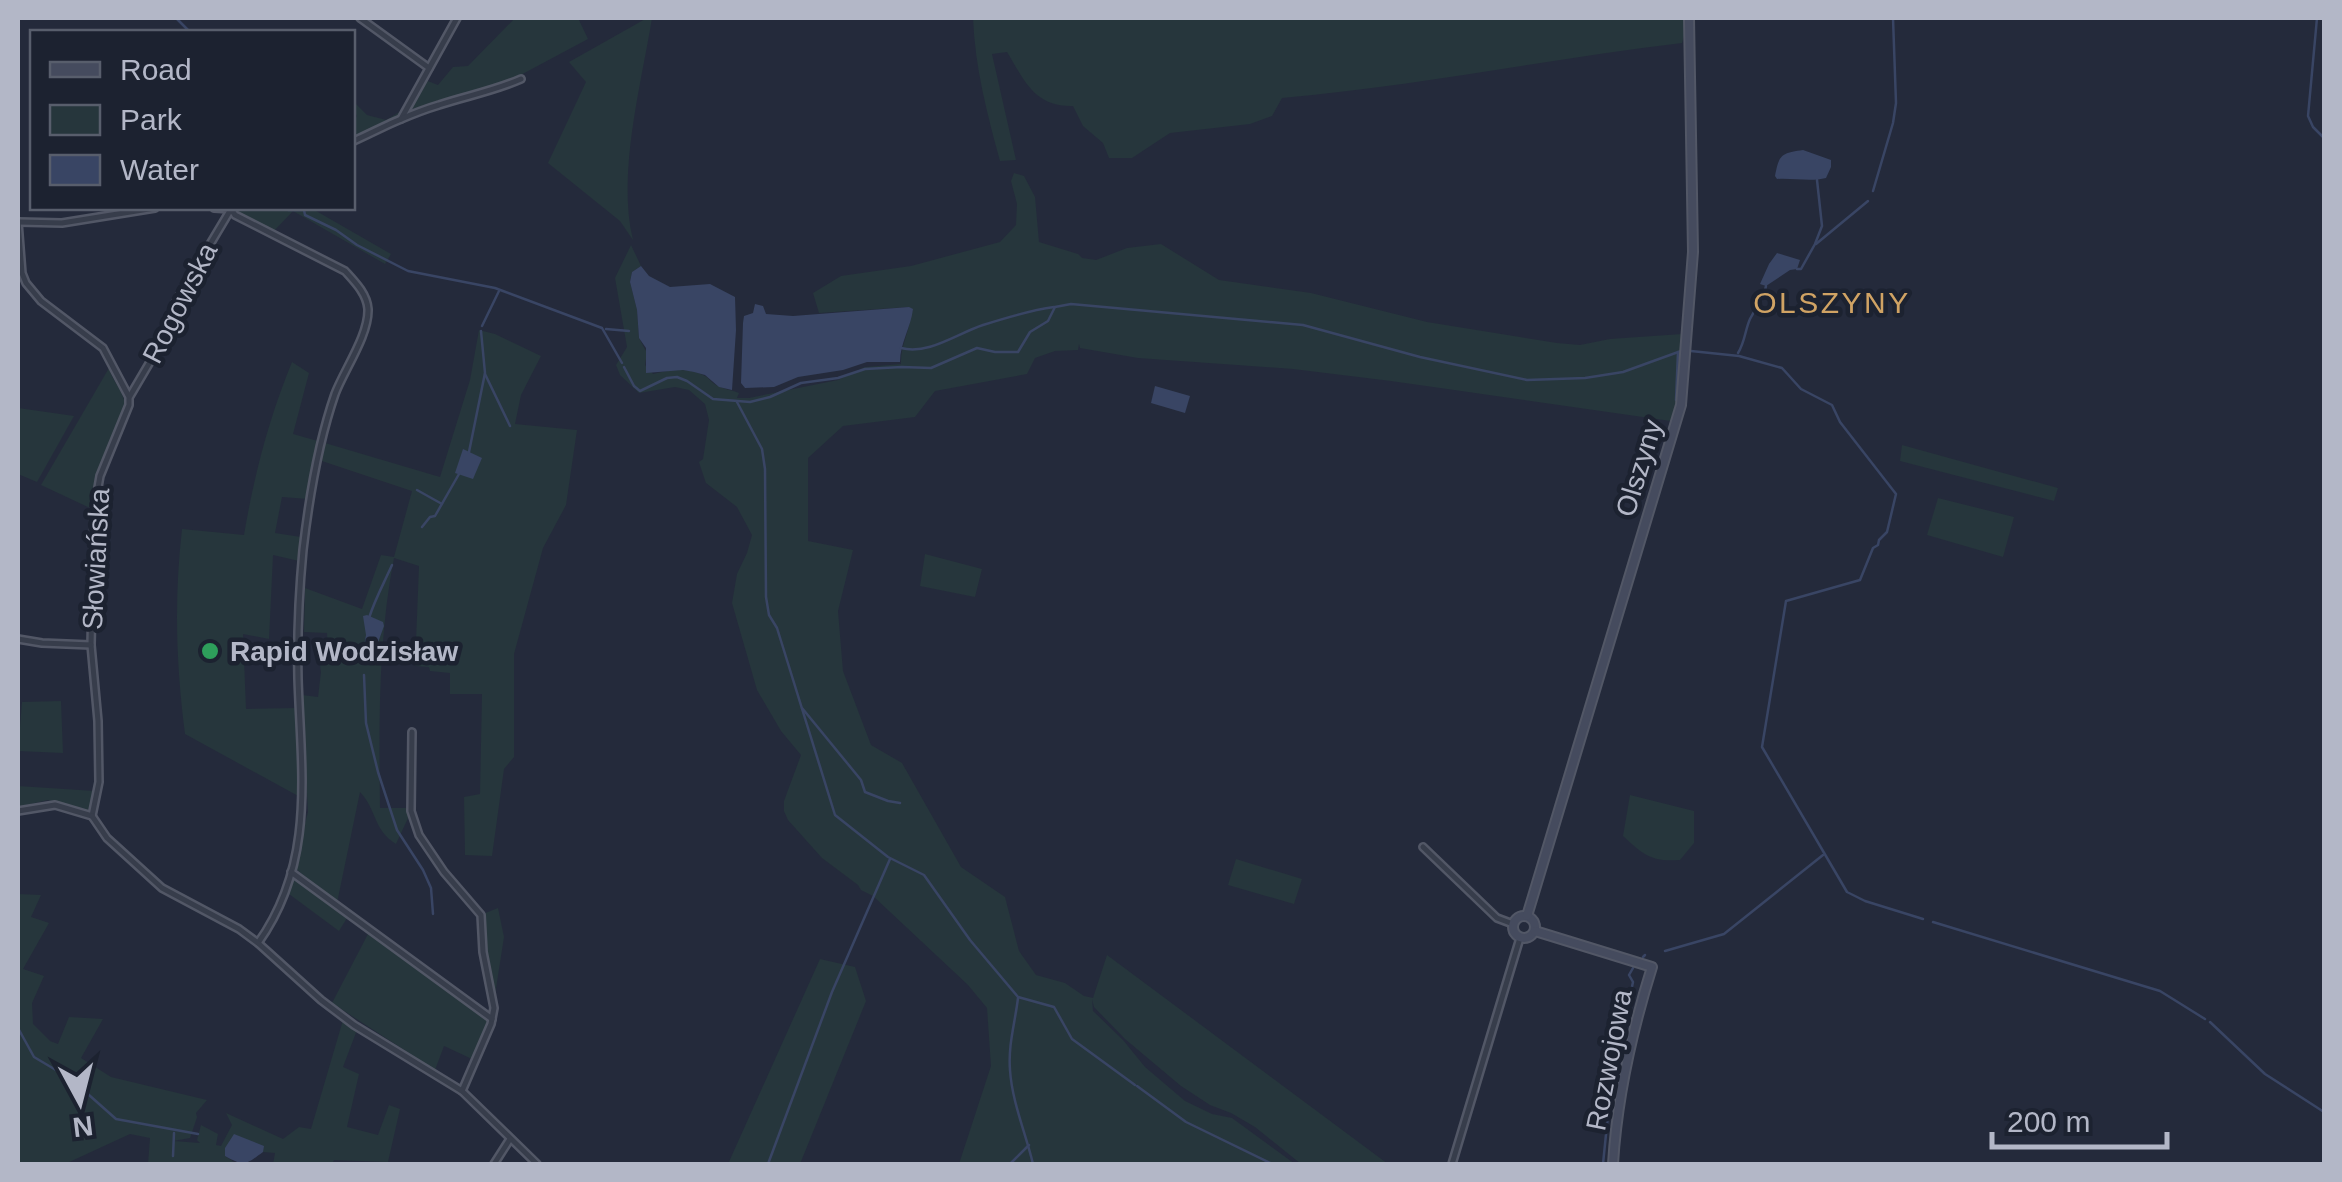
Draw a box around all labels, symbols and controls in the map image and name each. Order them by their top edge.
legend [30,30,355,210]
text: Road [120,53,192,86]
text: Park [120,103,183,136]
text: Water [120,153,199,186]
street label: Rogowska [137,237,224,368]
district label: OLSZYNY [1753,286,1911,319]
street label: Olszyny [1610,416,1668,520]
street label: Słowiańska [77,487,115,631]
place label: Rapid Wodzisław [230,636,458,667]
marker: Rapid Wodzisław [199,640,221,662]
street label: Rozwojowa [1580,986,1638,1133]
north arrow [30,1052,130,1152]
scale bar [1992,1087,2167,1149]
text: 200 m [2007,1105,2090,1138]
text: N [71,1110,95,1143]

